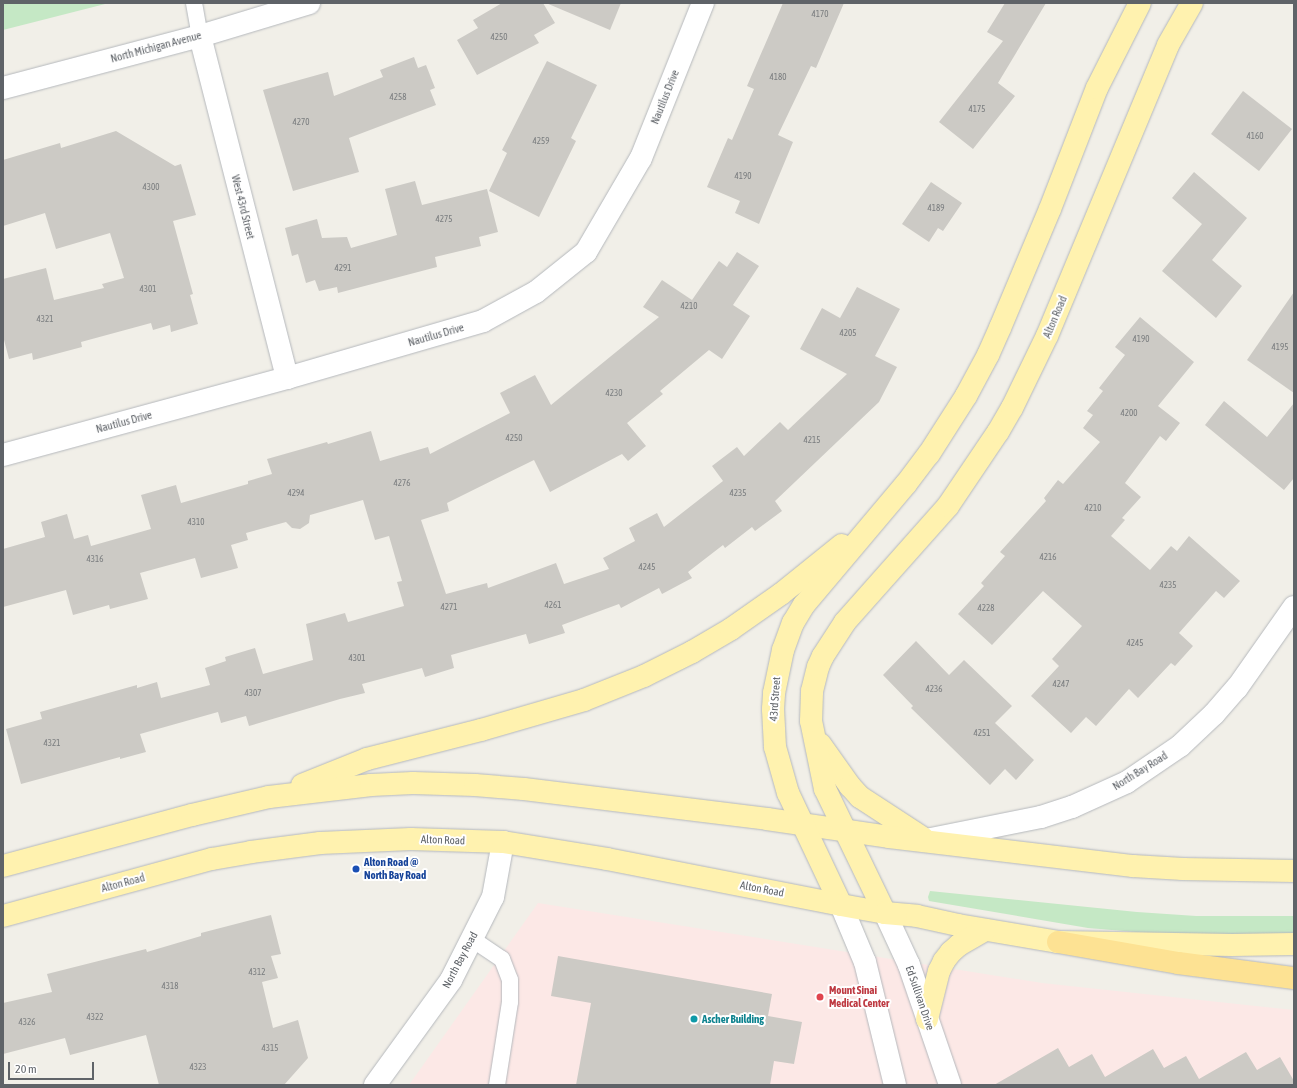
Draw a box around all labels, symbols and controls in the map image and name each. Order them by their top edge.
house number: 4170 [812,9,828,19]
street label: North Michigan Avenue [109,29,203,65]
house number: 4250 [491,32,507,42]
street label: Nautilus Drive [648,68,682,126]
house number: 4180 [770,72,786,82]
house number: 4258 [390,92,406,102]
house number: 4175 [969,104,985,114]
house number: 4270 [293,117,309,127]
house number: 4160 [1247,131,1263,141]
house number: 4259 [533,136,549,146]
house number: 4190 [735,171,751,181]
street label: West 43rd Street [229,174,257,240]
house number: 4300 [143,182,159,192]
house number: 4189 [928,203,944,213]
house number: 4275 [436,214,452,224]
house number: 4291 [335,263,351,273]
house number: 4301 [140,284,156,294]
street label: Alton Road [1040,294,1070,340]
house number: 4210 [681,301,697,311]
house number: 4321 [37,314,53,324]
street label: Nautilus Drive [407,321,465,349]
house number: 4205 [840,328,856,338]
house number: 4190 [1133,334,1149,344]
house number: 4195 [1272,342,1288,352]
house number: 4230 [606,388,622,398]
street label: Nautilus Drive [94,408,154,436]
house number: 4200 [1121,408,1137,418]
house number: 4250 [506,433,522,443]
house number: 4215 [804,435,820,445]
house number: 4276 [394,478,410,488]
house number: 4294 [288,488,304,498]
house number: 4235 [730,488,746,498]
house number: 4210 [1085,503,1101,513]
house number: 4310 [188,517,204,527]
house number: 4216 [1040,552,1056,562]
house number: 4316 [87,554,103,564]
house number: 4245 [639,562,655,572]
house number: 4235 [1160,580,1176,590]
house number: 4261 [545,600,561,610]
house number: 4271 [441,602,457,612]
house number: 4228 [978,603,994,613]
house number: 4245 [1127,638,1143,648]
house number: 4301 [349,653,365,663]
street label: 43rd Street [767,676,783,722]
house number: 4247 [1053,679,1069,689]
house number: 4236 [926,684,942,694]
house number: 4307 [245,688,261,698]
house number: 4251 [974,728,990,738]
house number: 4321 [44,738,60,748]
street label: North Bay Road [1110,749,1170,793]
street label: Alton Road [421,833,465,847]
place label: Alton Road @ North Bay Road [364,856,426,882]
marker: Alton Road @ North Bay Road [351,864,361,874]
street label: Alton Road [100,871,146,895]
street label: Alton Road [739,878,785,900]
street label: North Bay Road [440,929,480,991]
street label: Ed Sullivan Drive [903,964,937,1032]
house number: 4312 [249,967,265,977]
house number: 4318 [162,981,178,991]
place label: Mount Sinai Medical Center [829,984,889,1010]
marker: Mount Sinai Medical Center [814,991,826,1003]
house number: 4322 [87,1012,103,1022]
place label: Ascher Building [702,1012,764,1026]
marker: Ascher Building [689,1014,699,1024]
house number: 4326 [19,1017,35,1027]
house number: 4315 [262,1043,278,1053]
scale bar [10,1054,96,1080]
text: 20 m [15,1062,37,1076]
house number: 4323 [190,1062,206,1072]

